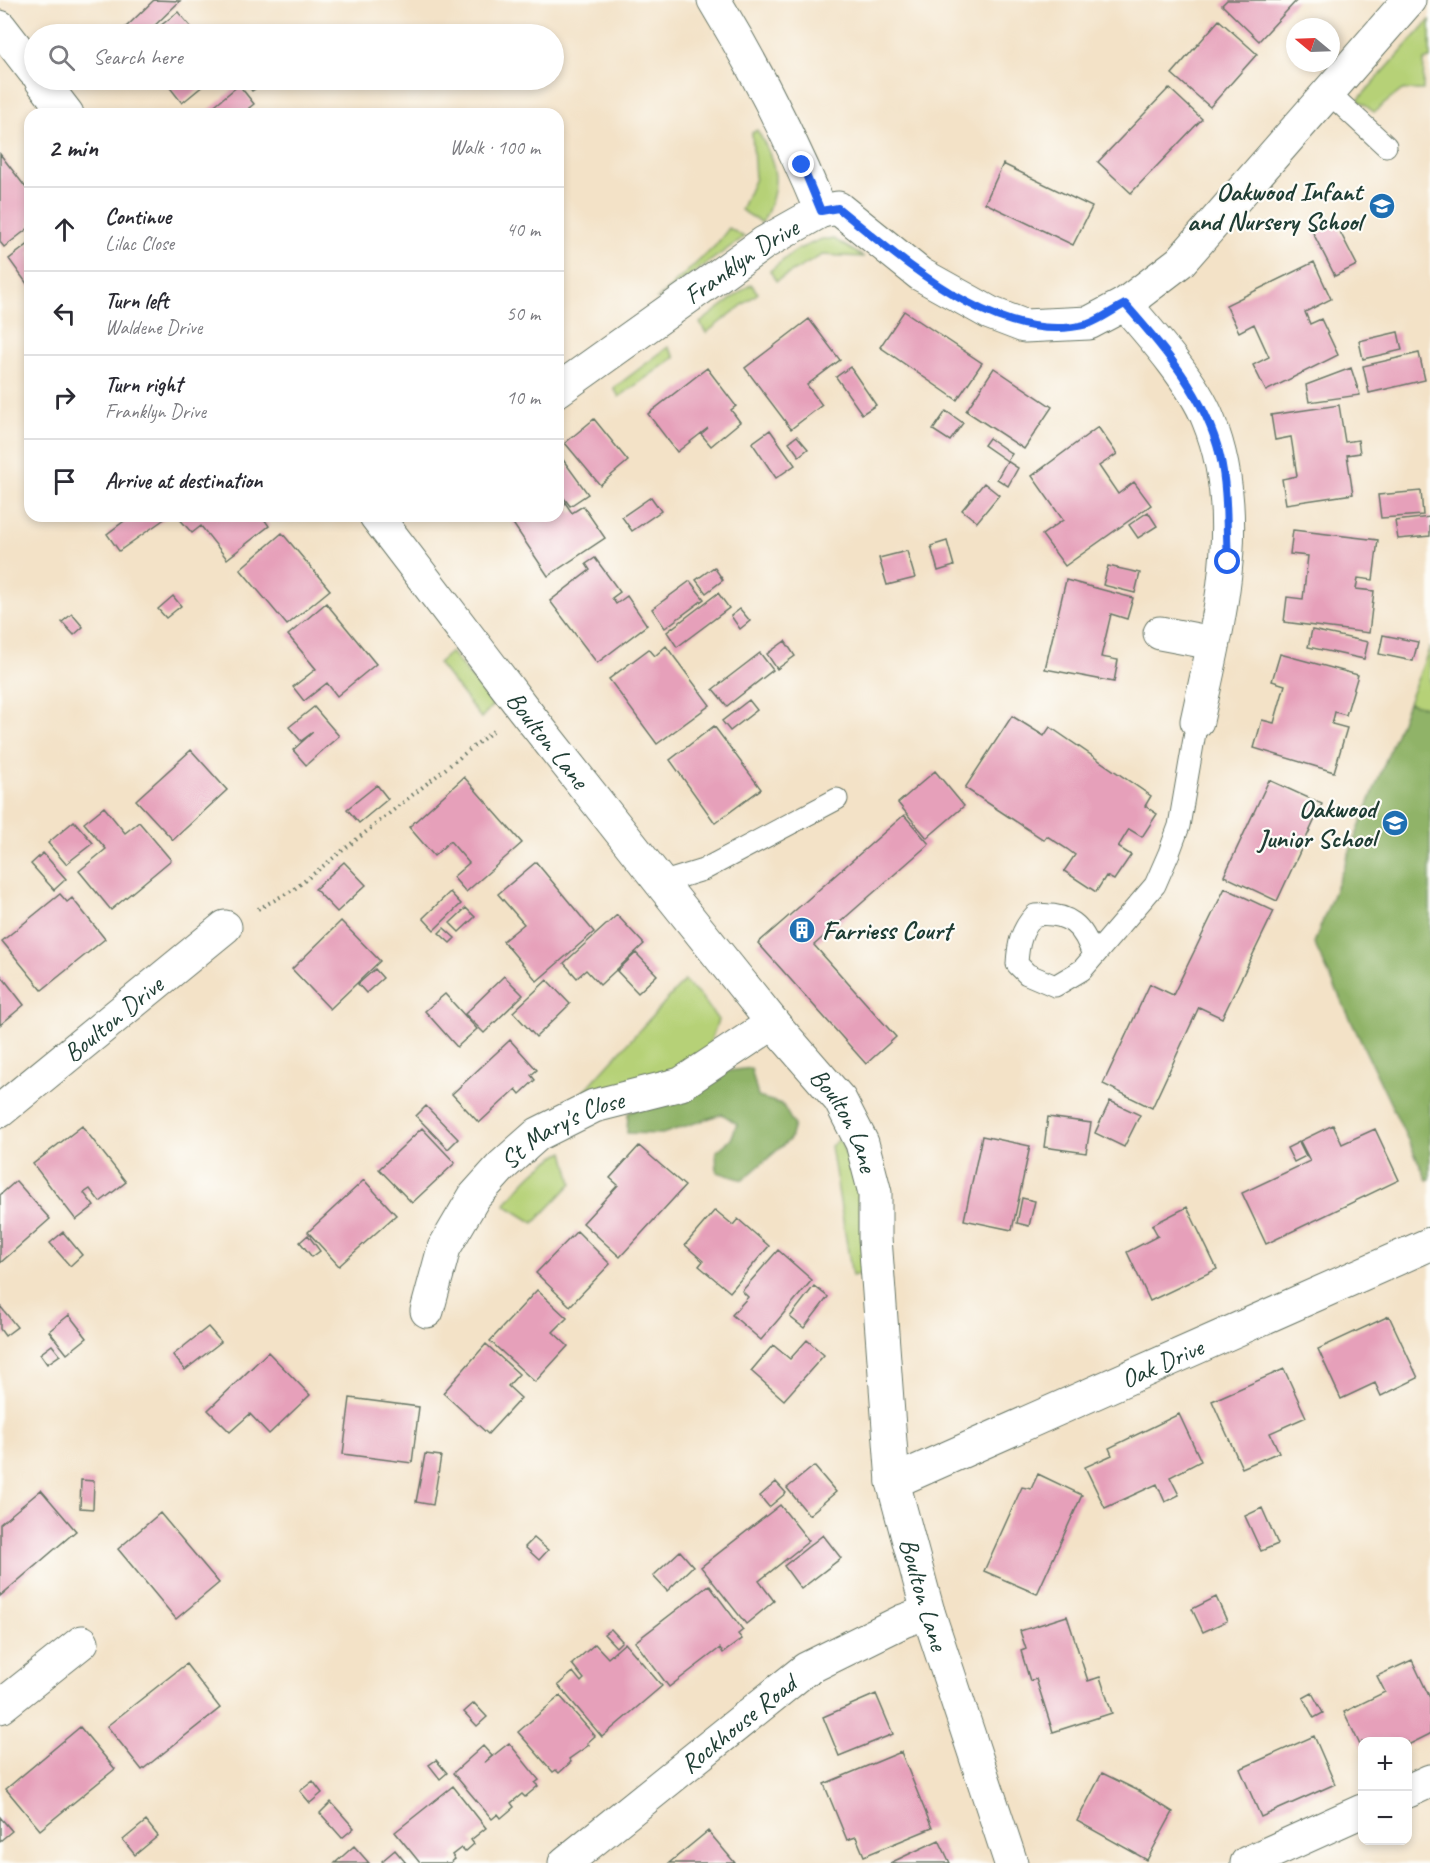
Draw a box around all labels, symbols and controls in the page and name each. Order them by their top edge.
north arrow [1286,18,1340,72]
search box [24,24,564,90]
icon: search [45,41,78,74]
text: Search here [93,43,183,71]
text: 2 min [48,131,98,164]
text: Walk · 100 m [450,135,540,160]
route end [788,151,814,177]
place label: Oakwood Infant and Nursery School [1187,175,1367,238]
school or university icon: Oakwood Infant and Nursery School [1367,191,1397,221]
text: Continue [105,203,171,231]
street label: Franklyn Drive [678,210,806,312]
icon: ahead [48,213,81,246]
text: 40 m [506,217,540,242]
text: Lilac Close [105,231,174,256]
text: Turn left [105,287,169,315]
icon: left [48,297,81,330]
text: 50 m [506,301,540,326]
text: Waldene Drive [105,315,202,340]
text: Turn right [105,371,182,399]
icon: right [48,381,81,414]
text: 10 m [506,385,540,410]
text: Franklyn Drive [105,399,206,424]
icon: arrive [48,465,81,498]
text: Arrive at destination [105,467,262,495]
route start [1214,548,1240,574]
street label: Boulton Lane [499,685,597,797]
place label: Oakwood Junior School [1256,792,1381,855]
school or university icon: Oakwood Junior School [1380,808,1410,838]
place label: Farriess Court [822,914,956,947]
building icon: Farriess Court [787,915,817,945]
street label: Boulton Drive [57,967,171,1069]
street label: Boulton Lane [802,1061,885,1177]
street label: St Mary's Close [494,1083,629,1177]
street label: Oak Drive [1116,1330,1210,1396]
street label: Boulton Lane [892,1535,956,1656]
street label: Rockhouse Road [674,1665,806,1781]
map controls [1358,1737,1412,1845]
button: + [1358,1737,1412,1791]
button: − [1358,1791,1412,1845]

